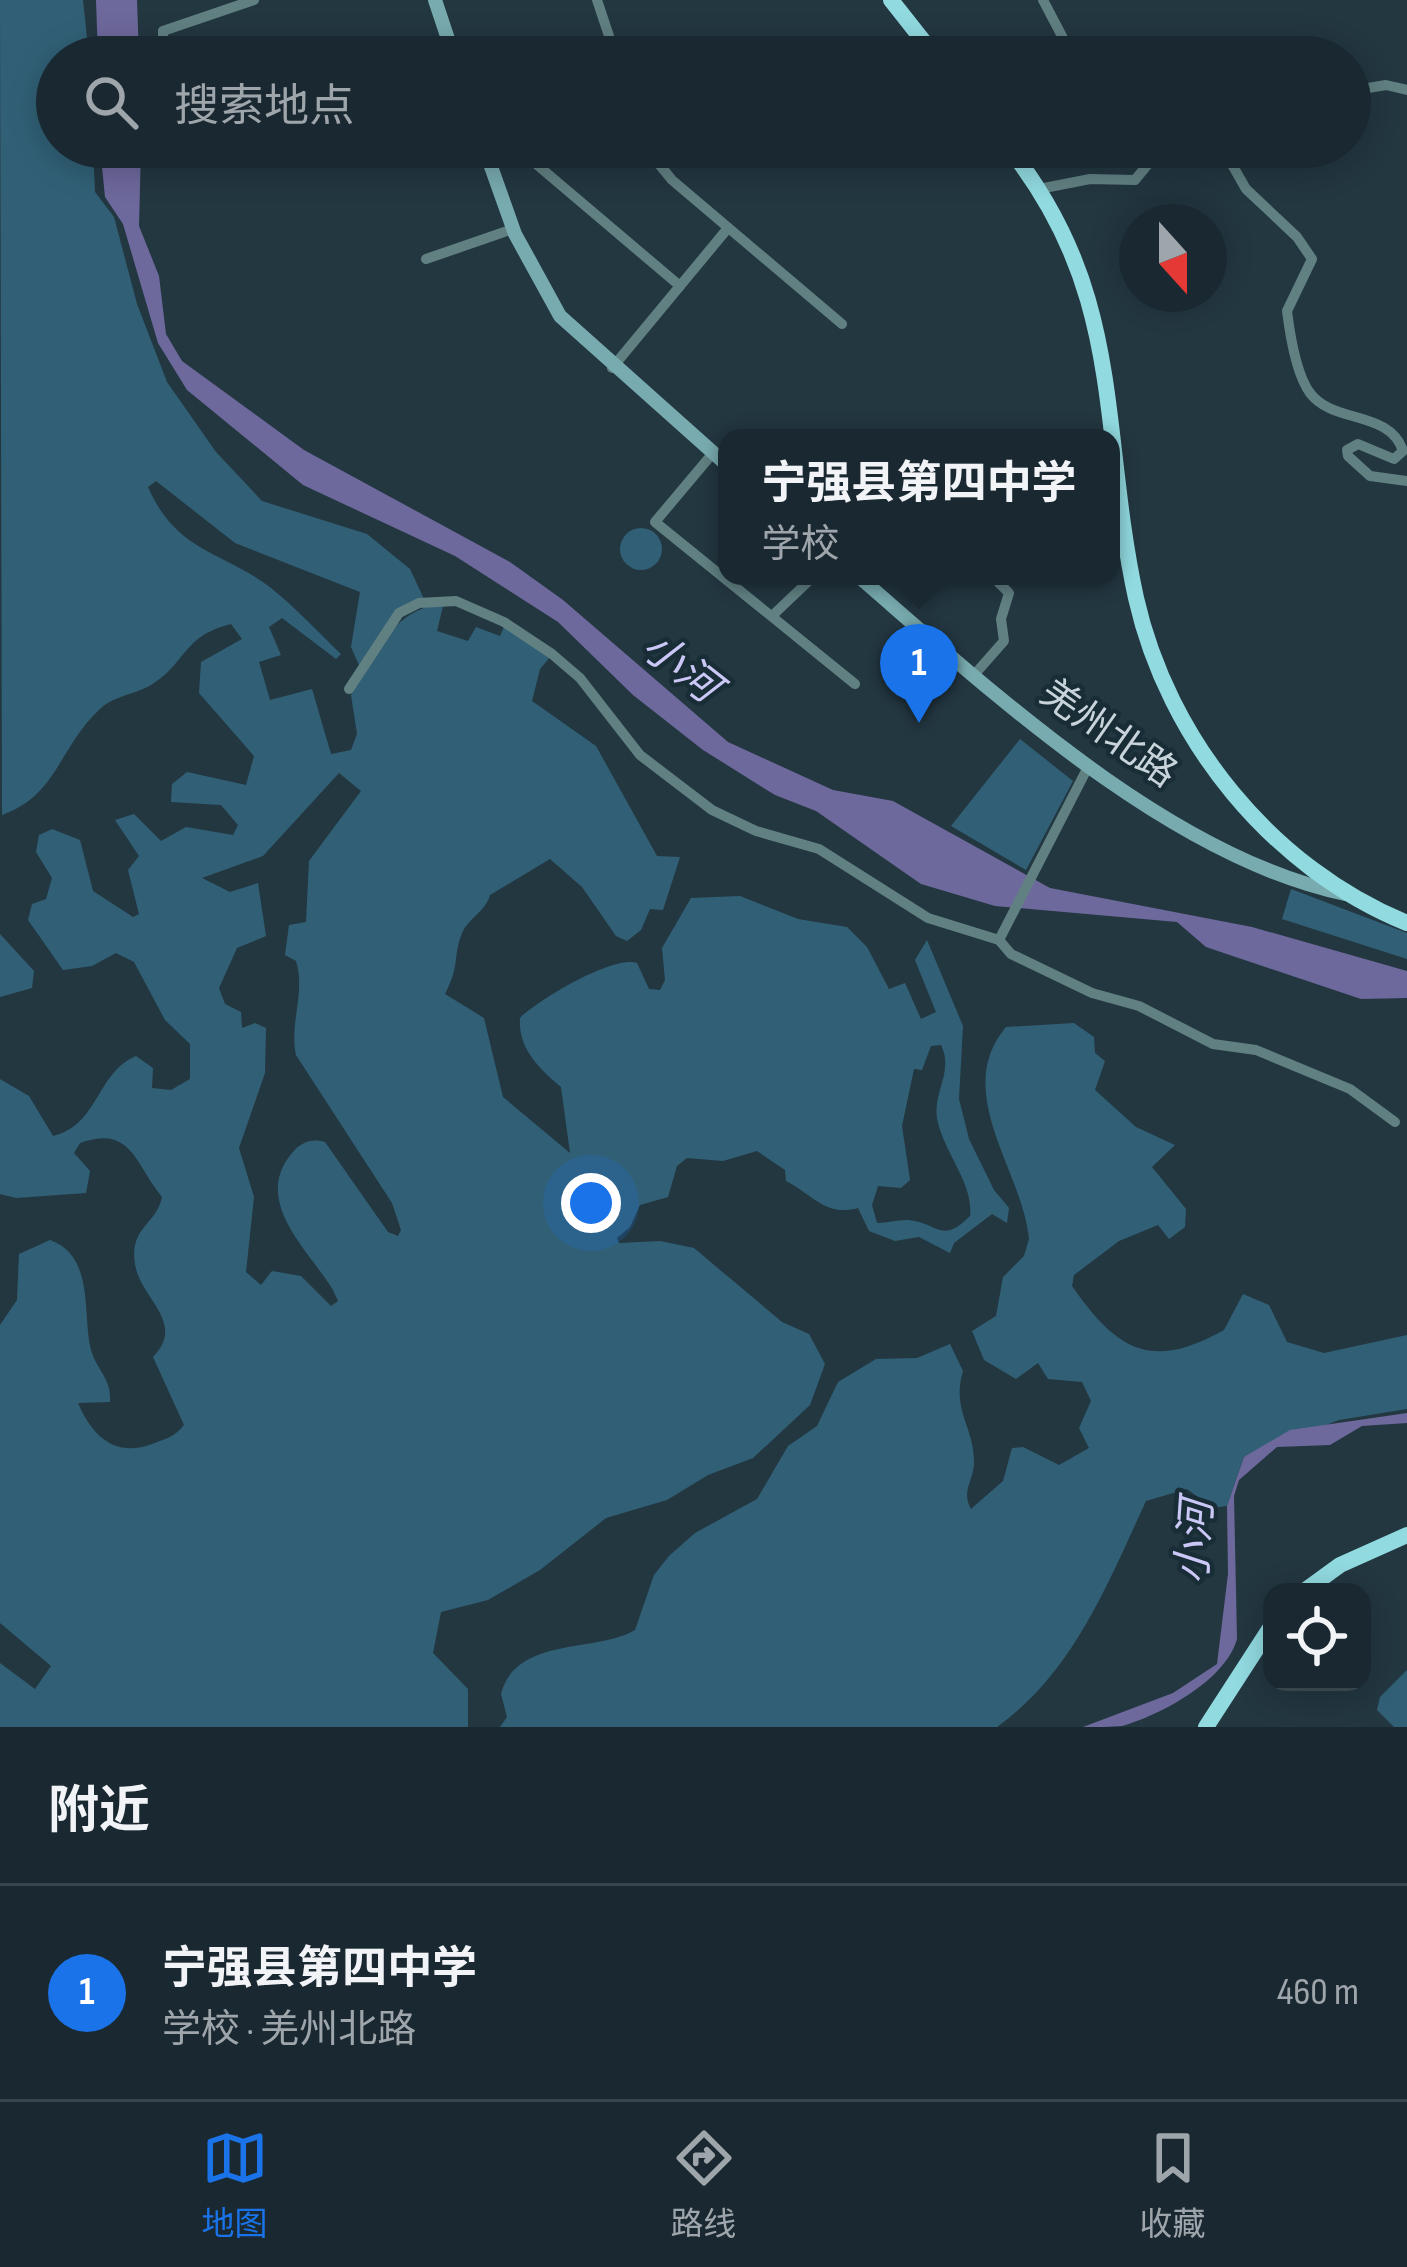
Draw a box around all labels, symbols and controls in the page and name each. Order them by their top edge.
search box [36,36,1371,168]
icon: search [78,69,144,135]
text: 搜索地点 [174,80,354,135]
north arrow [1119,204,1227,312]
popup [718,429,1120,585]
text: 宁强县第四中学 [761,457,1077,512]
text: 学校 [761,522,840,569]
water label: 小河 [631,622,734,718]
pin: 1 [880,624,958,723]
street label: 羌州北路 [1031,670,1185,798]
your location [561,1173,621,1233]
water label: 小河 [1168,1491,1225,1586]
map controls [1263,1583,1371,1691]
button: locate [1263,1583,1371,1691]
text: 附近 [48,1781,150,1842]
text: 宁强县第四中学 [162,1942,477,1997]
text: 1 [79,1969,95,2016]
text: 460 m [1277,1969,1359,2016]
text: 学校 · 羌州北路 [162,2007,416,2054]
tab: 地图 [202,2125,268,2245]
tab: 路线 [671,2125,737,2245]
tab: 收藏 [1140,2125,1206,2245]

